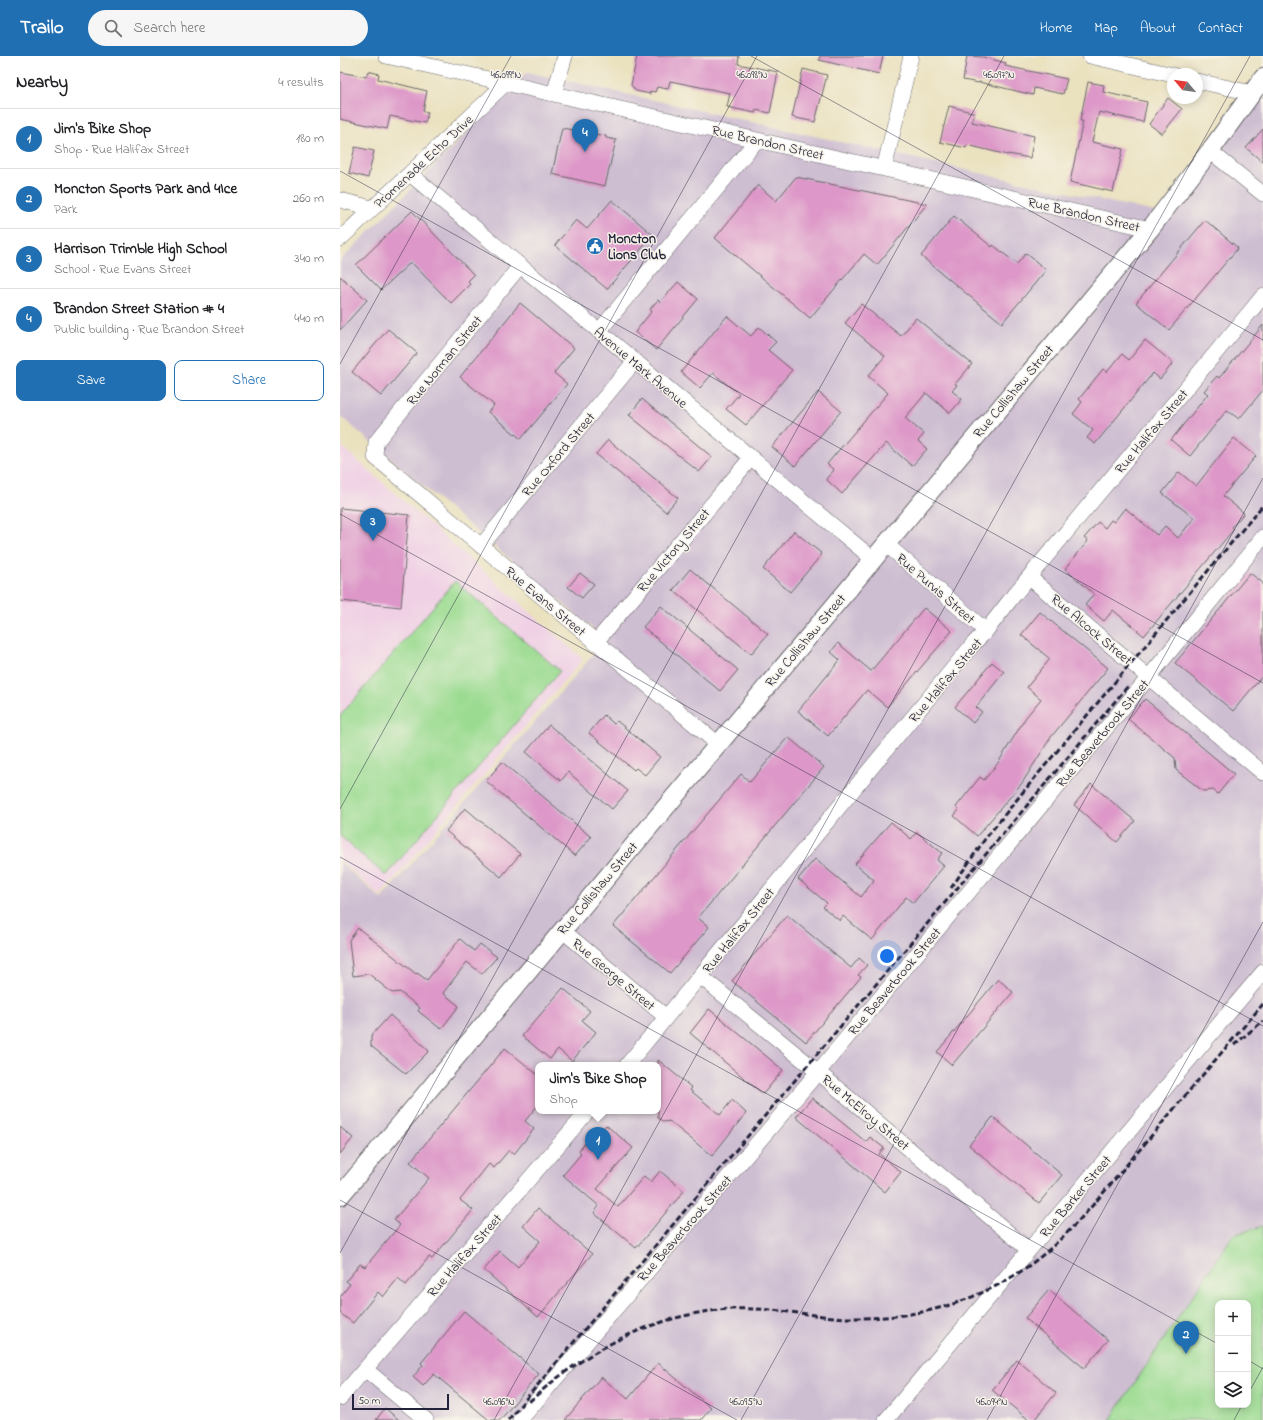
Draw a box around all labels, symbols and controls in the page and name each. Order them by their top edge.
search box [88,10,368,46]
text: Trailo [20,15,64,42]
icon: search [102,17,124,39]
text: Search here [134,17,205,39]
text: Home [1040,18,1072,39]
text: Map [1094,18,1118,39]
text: About [1140,18,1176,39]
text: Contact [1198,18,1243,39]
text: 46.099°N [491,68,521,83]
text: 46.098°N [736,68,768,83]
text: 46.097°N [983,68,1015,83]
north arrow [1167,68,1203,104]
text: Nearby [16,70,68,95]
text: 4 results [278,73,324,92]
street label: Promenade Echo Drive [370,110,479,214]
text: Jim's Bike Shop [54,118,151,140]
pin: 4 [572,119,598,152]
street label: Rue Brandon Street [709,120,826,167]
text: 1 [27,129,31,148]
text: 180 m [296,129,324,148]
text: Shop · Rue Halifax Street [54,140,189,159]
text: Moncton Sports Park and 4Ice [54,178,237,200]
text: 2 [26,189,32,208]
text: 260 m [293,189,324,208]
street label: Rue Brandon Street [1025,192,1142,239]
text: Park [54,200,78,219]
place label: Moncton Lions Club [608,229,667,266]
public building icon: Moncton Lions Club [585,236,605,256]
text: Harrison Trimble High School [54,238,227,260]
text: 3 [26,249,32,268]
text: 340 m [294,249,324,268]
text: School · Rue Evans Street [54,260,192,279]
text: Brandon Street Station # 4 [54,298,224,320]
text: 4 [26,309,32,328]
text: 440 m [294,309,324,328]
street label: Rue Norman Street [402,311,488,411]
text: Public building · Rue Brandon Street [54,320,244,339]
street label: Avenue Mark Avenue [588,322,692,414]
street label: Rue Collishaw Street [969,340,1060,443]
button: Save [16,360,166,401]
button: Share [174,360,324,401]
street label: Rue Halifax Street [1110,385,1194,479]
street label: Rue Oxford Street [517,408,601,502]
street label: Rue Victory Street [633,504,717,598]
pin: 3 [360,508,386,541]
street label: Rue Purvis Street [891,549,979,630]
street label: Rue Evans Street [500,562,590,642]
street label: Rue Collishaw Street [761,589,852,692]
street label: Rue Alcock Street [1046,590,1137,671]
street label: Rue Halifax Street [904,634,988,728]
street label: Rue Beaverbrook Street [1051,675,1155,793]
street label: Rue Collishaw Street [553,837,644,940]
street label: Rue Halifax Street [698,883,781,978]
street label: Rue Beaverbrook Street [843,923,947,1041]
street label: Rue George Street [566,934,660,1017]
your location [877,946,897,966]
popup [535,1062,661,1114]
text: Jim's Bike Shop [549,1068,647,1090]
street label: Rue McElroy Street [816,1070,914,1157]
text: Shop [549,1090,578,1109]
pin: 1 [585,1127,611,1160]
street label: Rue Barker Street [1035,1151,1117,1243]
street label: Rue Beaverbrook Street [633,1171,738,1287]
street label: Rue Halifax Street [423,1209,508,1303]
map controls [1215,1300,1251,1408]
button: + [1215,1300,1251,1336]
pin: 2 [1173,1321,1199,1354]
button: − [1215,1336,1251,1372]
button: layers [1215,1372,1251,1408]
scale bar [352,1392,449,1411]
text: 50 m [358,1393,380,1409]
text: 46.096°N [483,1395,515,1410]
text: 46.095°N [729,1395,763,1410]
text: 46.094°N [976,1395,1008,1410]

